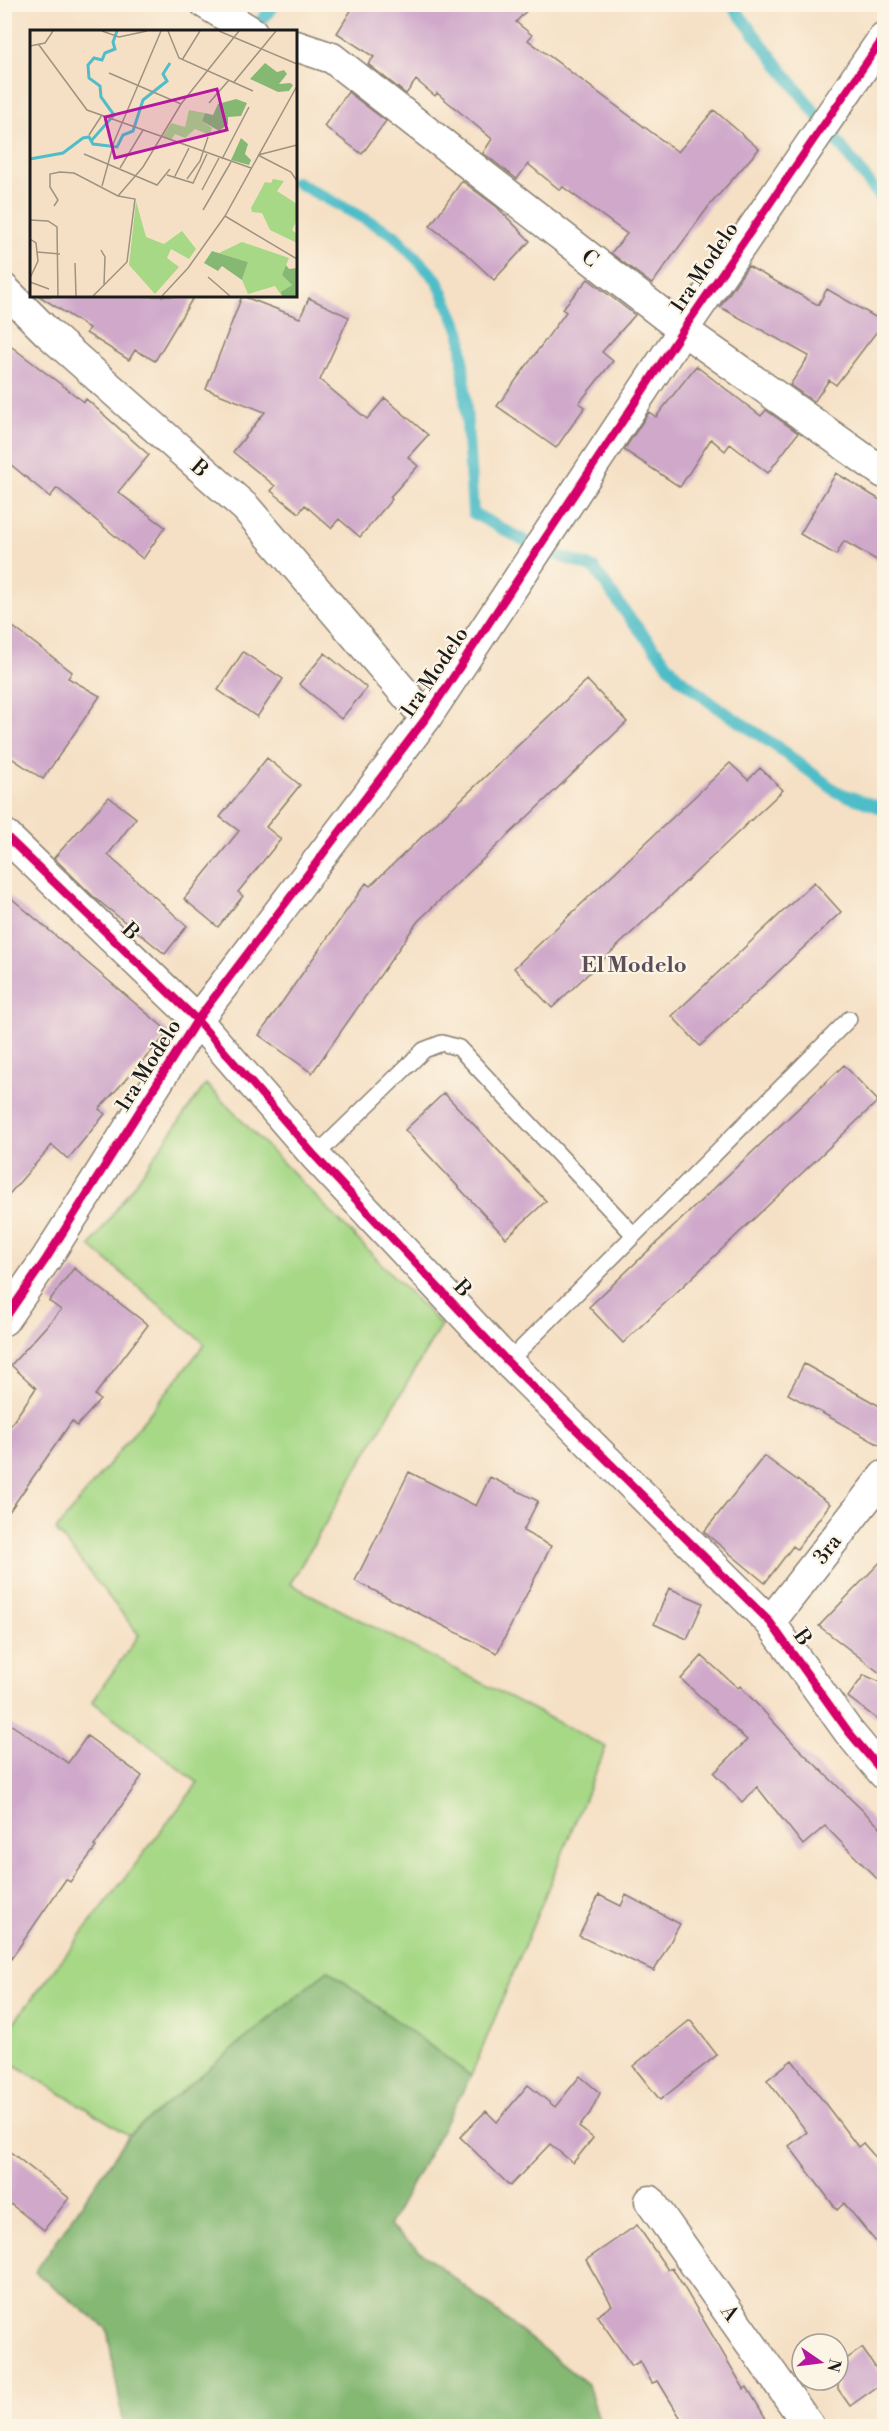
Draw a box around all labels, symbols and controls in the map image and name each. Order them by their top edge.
inset map [30,30,297,297]
street label: 1ra Modelo [665,217,745,318]
street label: C [576,244,603,273]
street label: B [184,453,213,483]
street label: 1ra Modelo [395,622,475,723]
street label: B [115,917,145,946]
district label: El Modelo [581,952,687,979]
street label: 1ra Modelo [110,1015,187,1116]
street label: B [447,1274,477,1303]
street label: 3ra [808,1529,848,1570]
street label: B [787,1623,817,1651]
street label: A [714,2299,744,2327]
north arrow [790,2332,850,2392]
text: N [822,2357,845,2374]

